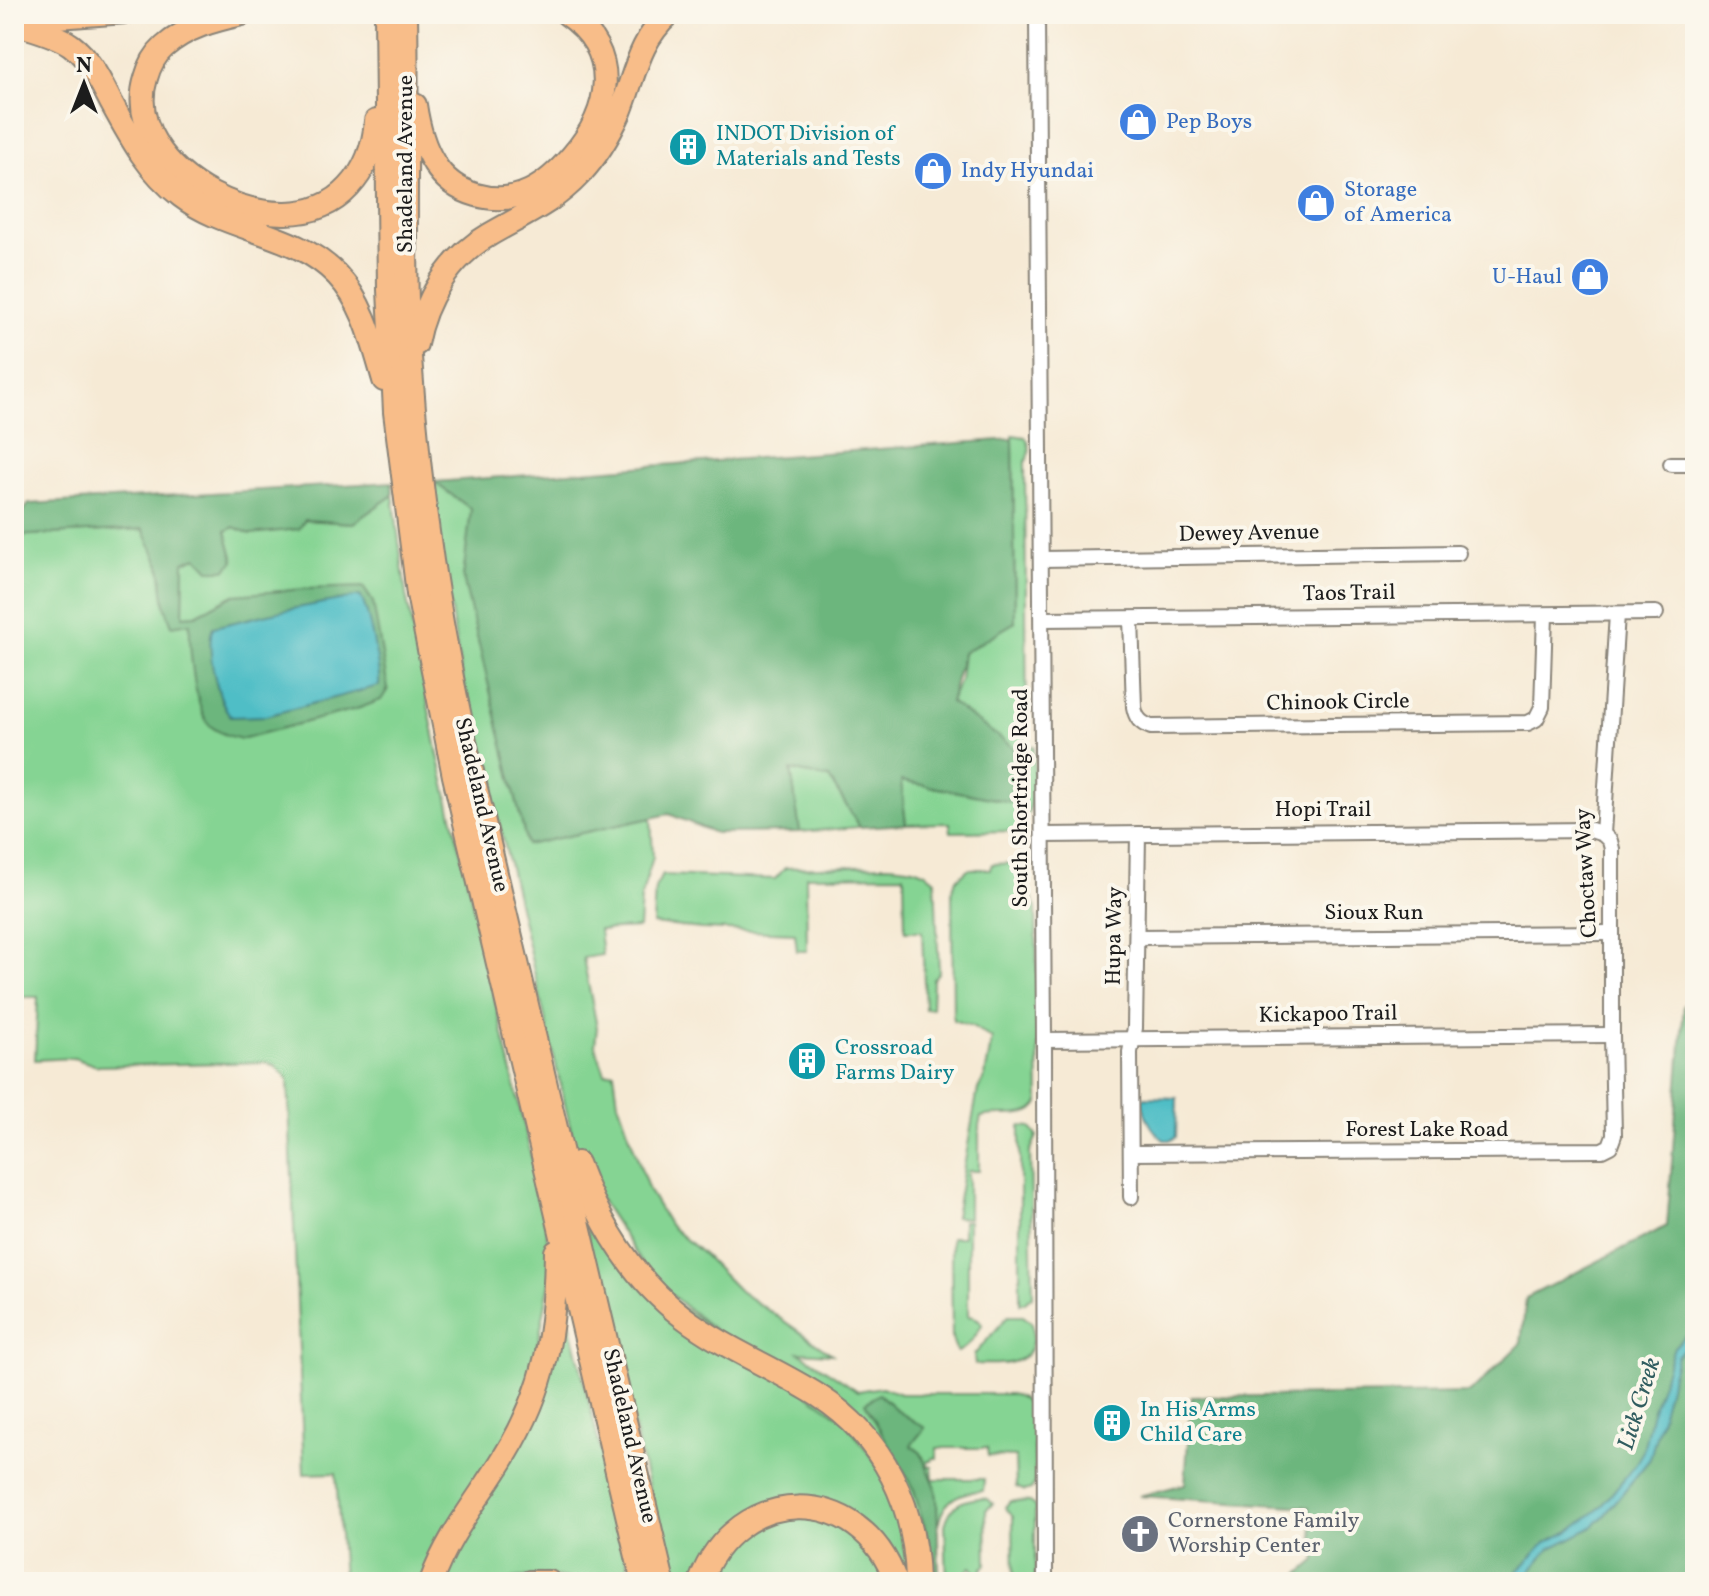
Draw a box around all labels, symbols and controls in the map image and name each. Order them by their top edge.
north arrow [44,44,124,124]
text: N [76,51,92,82]
street label: Shadeland Avenue [391,75,422,253]
shop icon: Pep Boys [1117,101,1159,143]
place label: Pep Boys [1166,107,1252,138]
place label: INDOT Division of Materials and Tests [716,119,901,175]
building icon: INDOT Division of Materials and Tests [667,126,709,168]
shop icon: Indy Hyundai [912,150,954,192]
place label: Indy Hyundai [961,156,1094,187]
place label: Storage of America [1344,175,1452,231]
shop icon: Storage of America [1295,182,1337,224]
shop icon: U-Haul [1569,256,1611,298]
place label: U-Haul [1492,262,1562,293]
street label: Dewey Avenue [1178,517,1320,551]
street label: Taos Trail [1302,578,1396,610]
street label: Chinook Circle [1266,686,1410,720]
street label: South Shortridge Road [1006,688,1037,908]
street label: Shadeland Avenue [446,715,516,895]
street label: Hopi Trail [1275,795,1371,826]
street label: Choctaw Way [1568,807,1606,939]
street label: Hupa Way [1099,886,1131,986]
street label: Sioux Run [1324,898,1424,929]
street label: Kickapoo Trail [1258,998,1398,1032]
place label: Crossroad Farms Dairy [835,1033,955,1089]
building icon: Crossroad Farms Dairy [786,1040,828,1082]
street label: Forest Lake Road [1345,1115,1509,1146]
street label: Shadeland Avenue [594,1346,664,1526]
water label: Lick Creek [1610,1354,1670,1454]
place label: In His Arms Child Care [1140,1395,1256,1451]
building icon: In His Arms Child Care [1091,1402,1133,1444]
place label: Cornerstone Family Worship Center [1168,1506,1360,1562]
church icon: Cornerstone Family Worship Center [1119,1513,1161,1555]

